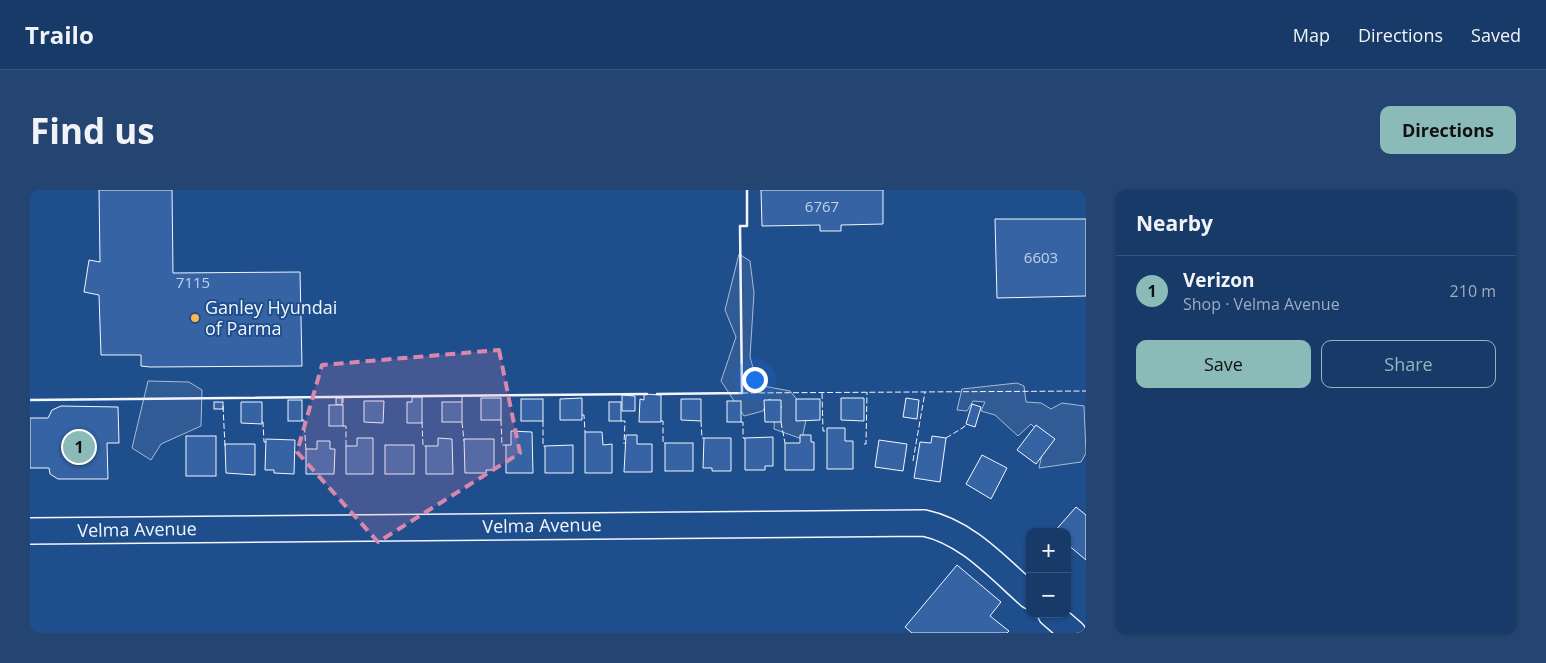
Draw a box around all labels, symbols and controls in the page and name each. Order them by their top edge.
text: Trailo [25,18,94,51]
text: Map [1293,23,1330,47]
text: Directions [1358,23,1443,47]
text: Saved [1471,23,1521,47]
button: Directions [1380,106,1516,154]
text: Find us [30,107,155,154]
house number: 6767 [805,196,839,216]
text: Nearby [1136,209,1213,237]
house number: 6603 [1024,247,1058,267]
text: Verizon [1183,267,1255,293]
house number: 7115 [176,272,210,292]
text: 1 [1147,280,1157,302]
text: 210 m [1450,280,1496,302]
text: Shop · Velma Avenue [1183,293,1340,315]
place label: Ganley Hyundai of Parma [205,295,337,340]
marker: Ganley Hyundai of Parma [189,312,201,324]
button: Save [1136,340,1311,388]
button: Share [1321,340,1496,388]
your location [742,367,768,393]
pin: 1 [63,428,95,466]
street label: Velma Avenue [482,512,602,538]
street label: Velma Avenue [77,516,197,542]
map controls [1026,528,1071,618]
button: + [1026,528,1071,573]
button: − [1026,573,1071,618]

